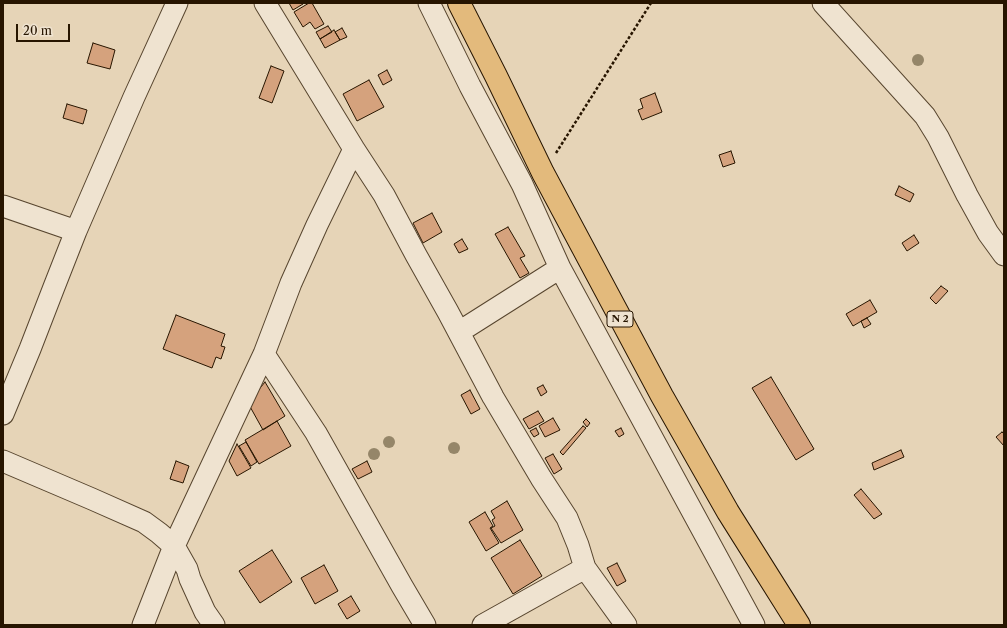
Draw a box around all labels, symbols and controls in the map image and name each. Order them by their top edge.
scale bar [18,16,72,42]
text: 20 m [23,23,52,38]
road number: N 2 [607,311,633,327]

